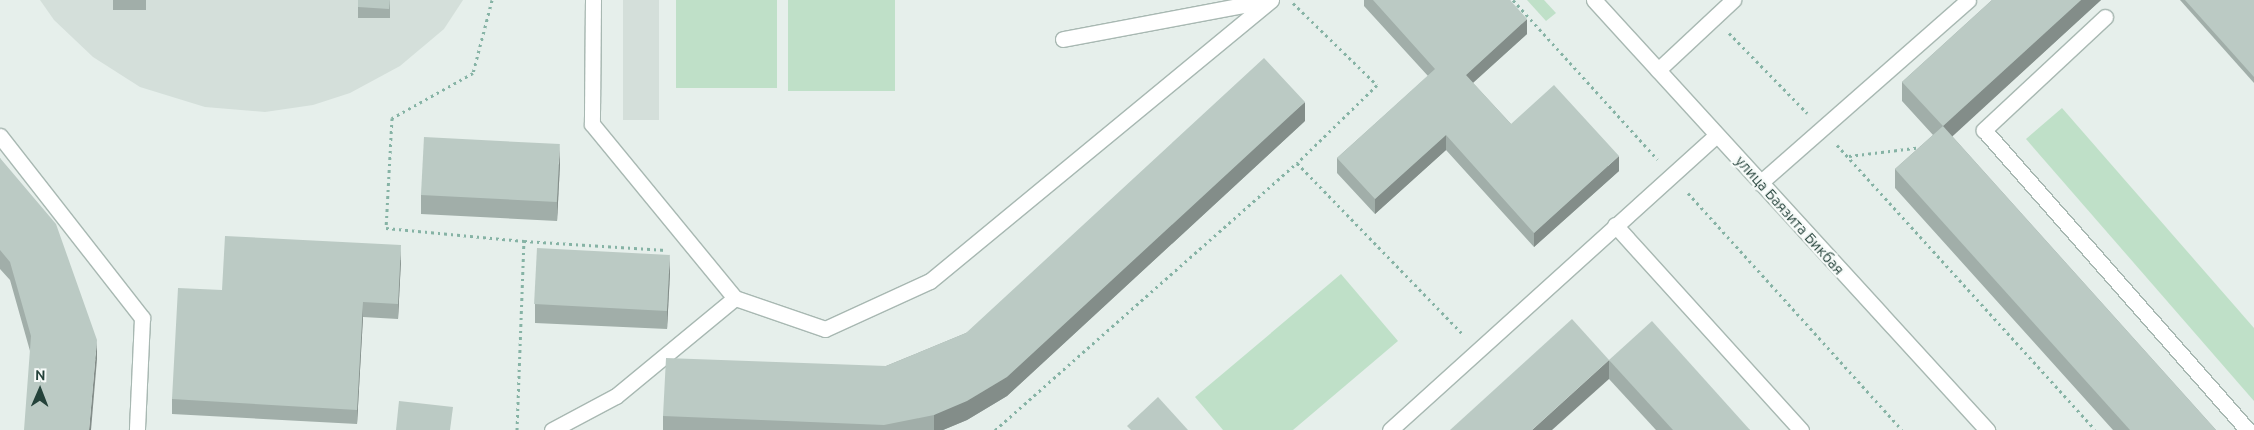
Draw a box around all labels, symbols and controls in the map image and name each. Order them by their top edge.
street label: улица Баязита Бикбая [1732,152,1848,278]
north arrow [15,365,65,415]
text: N [35,367,46,383]

